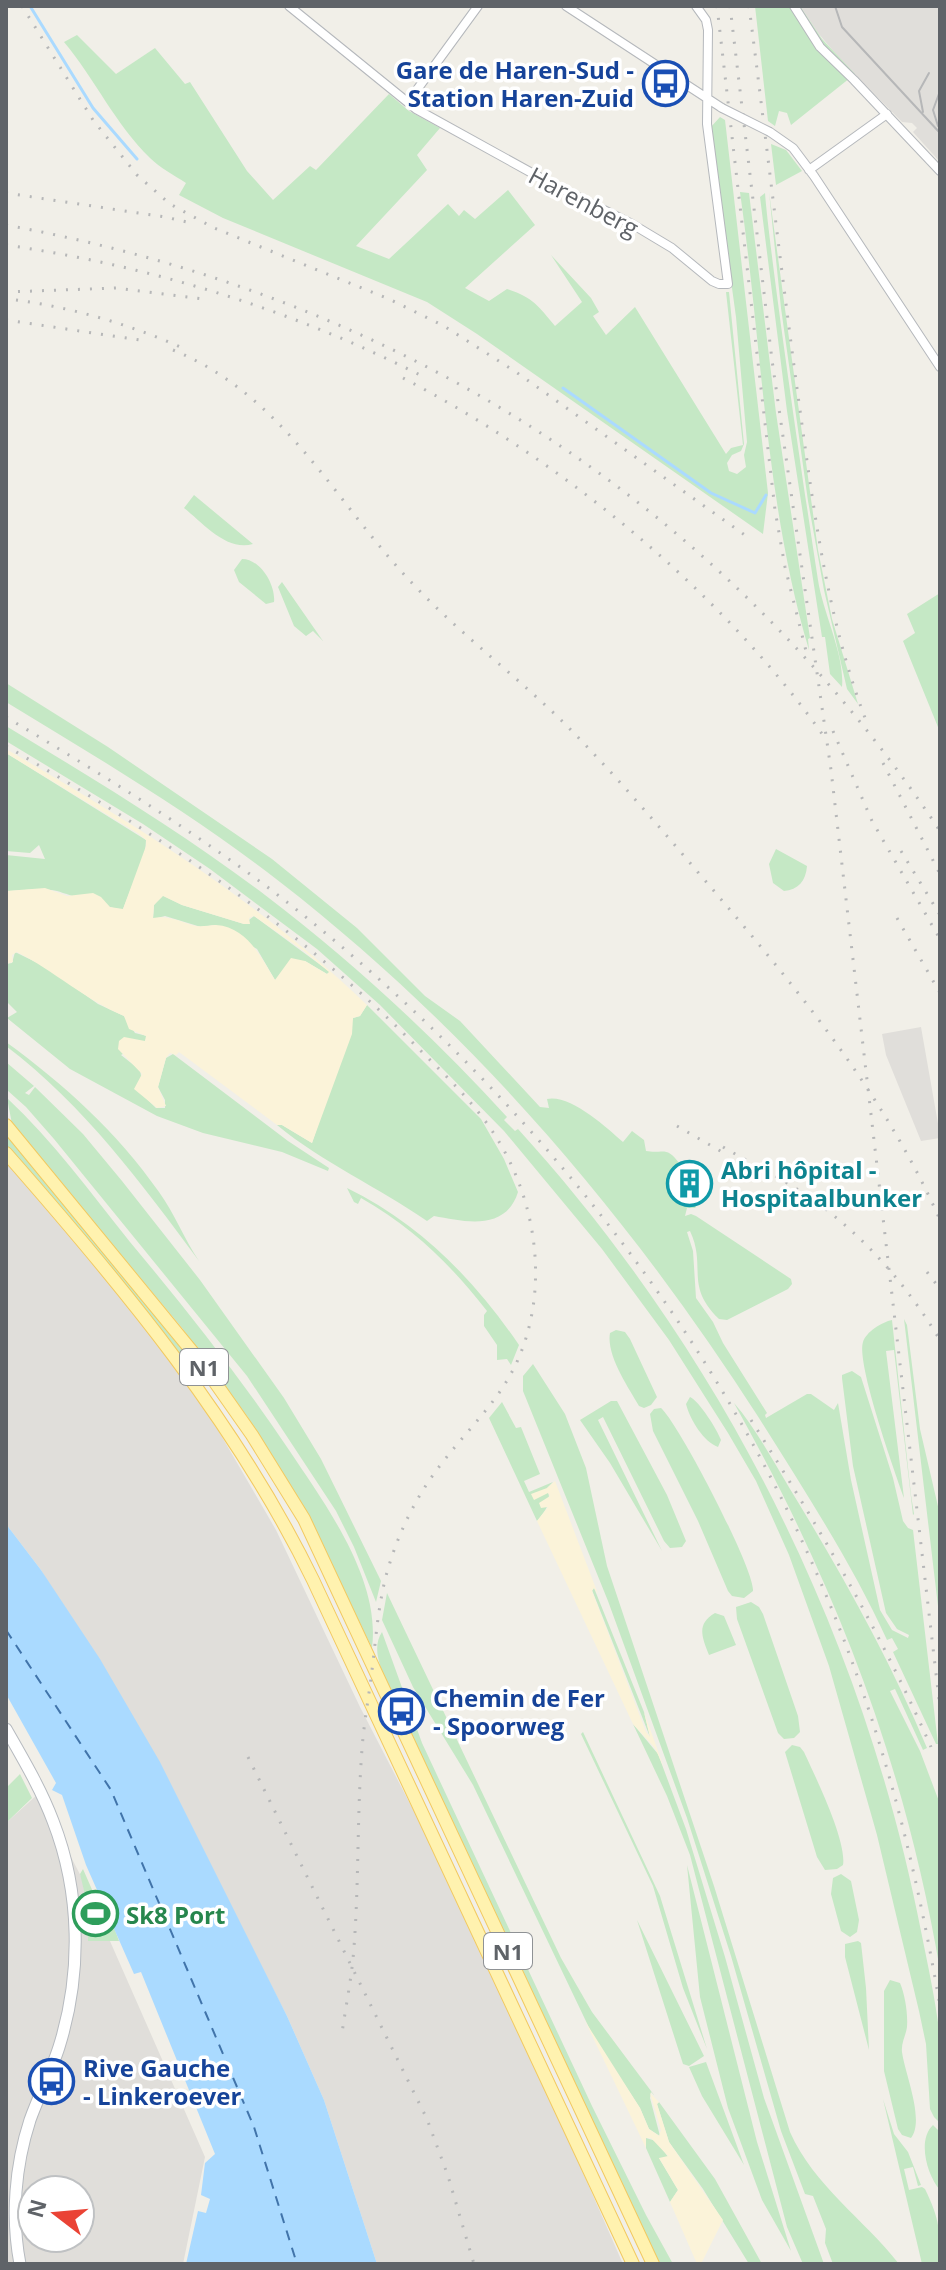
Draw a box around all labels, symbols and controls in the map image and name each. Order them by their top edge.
place label: Gare de Haren-Sud - Station Haren-Zuid [396,53,634,114]
bus stop icon: Gare de Haren-Sud - Station Haren-Zuid [641,59,689,107]
street label: Harenberg [523,158,645,244]
place label: Abri hôpital - Hospitaalbunker [721,1153,922,1214]
building icon: Abri hôpital - Hospitaalbunker [666,1159,714,1207]
road number: N1 [180,1349,228,1385]
place label: Chemin de Fer - Spoorweg [433,1681,605,1742]
bus stop icon: Chemin de Fer - Spoorweg [378,1687,426,1735]
sports icon: Sk8 Port [71,1890,119,1938]
place label: Sk8 Port [126,1898,225,1931]
road number: N1 [484,1933,532,1969]
place label: Rive Gauche - Linkeroever [83,2051,241,2112]
bus stop icon: Rive Gauche - Linkeroever [28,2057,76,2105]
north arrow [16,2174,96,2254]
text: N [19,2195,53,2221]

